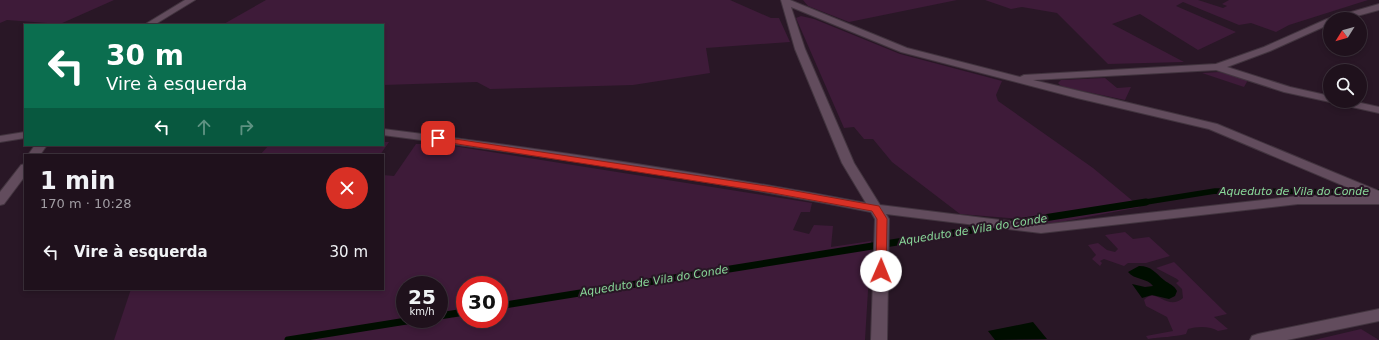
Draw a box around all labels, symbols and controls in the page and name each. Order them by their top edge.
north arrow [1323,12,1367,56]
map controls [1323,12,1367,108]
text: 30 m [106,39,184,72]
icon: left [40,40,92,92]
button: search [1323,64,1367,108]
text: Vire à esquerda [106,73,247,94]
icon: left [151,116,173,138]
icon: ahead [193,116,215,138]
icon: right [235,116,257,138]
pin [421,121,455,155]
icon: arrive [427,127,449,149]
text: 1 min [40,167,115,195]
button: close [326,167,368,209]
water label: Aqueduto de Vila do Conde [1218,185,1369,198]
text: 170 m · 10:28 [40,196,131,211]
water label: Aqueduto de Vila do Conde [897,212,1048,248]
icon: left [40,241,62,263]
text: Vire à esquerda [74,243,208,261]
text: 30 m [330,243,368,261]
position arrow [860,250,902,292]
water label: Aqueduto de Vila do Conde [578,263,729,299]
speed limit sign: 30 [456,276,508,328]
text: 25 [408,285,436,309]
text: km/h [409,306,435,317]

